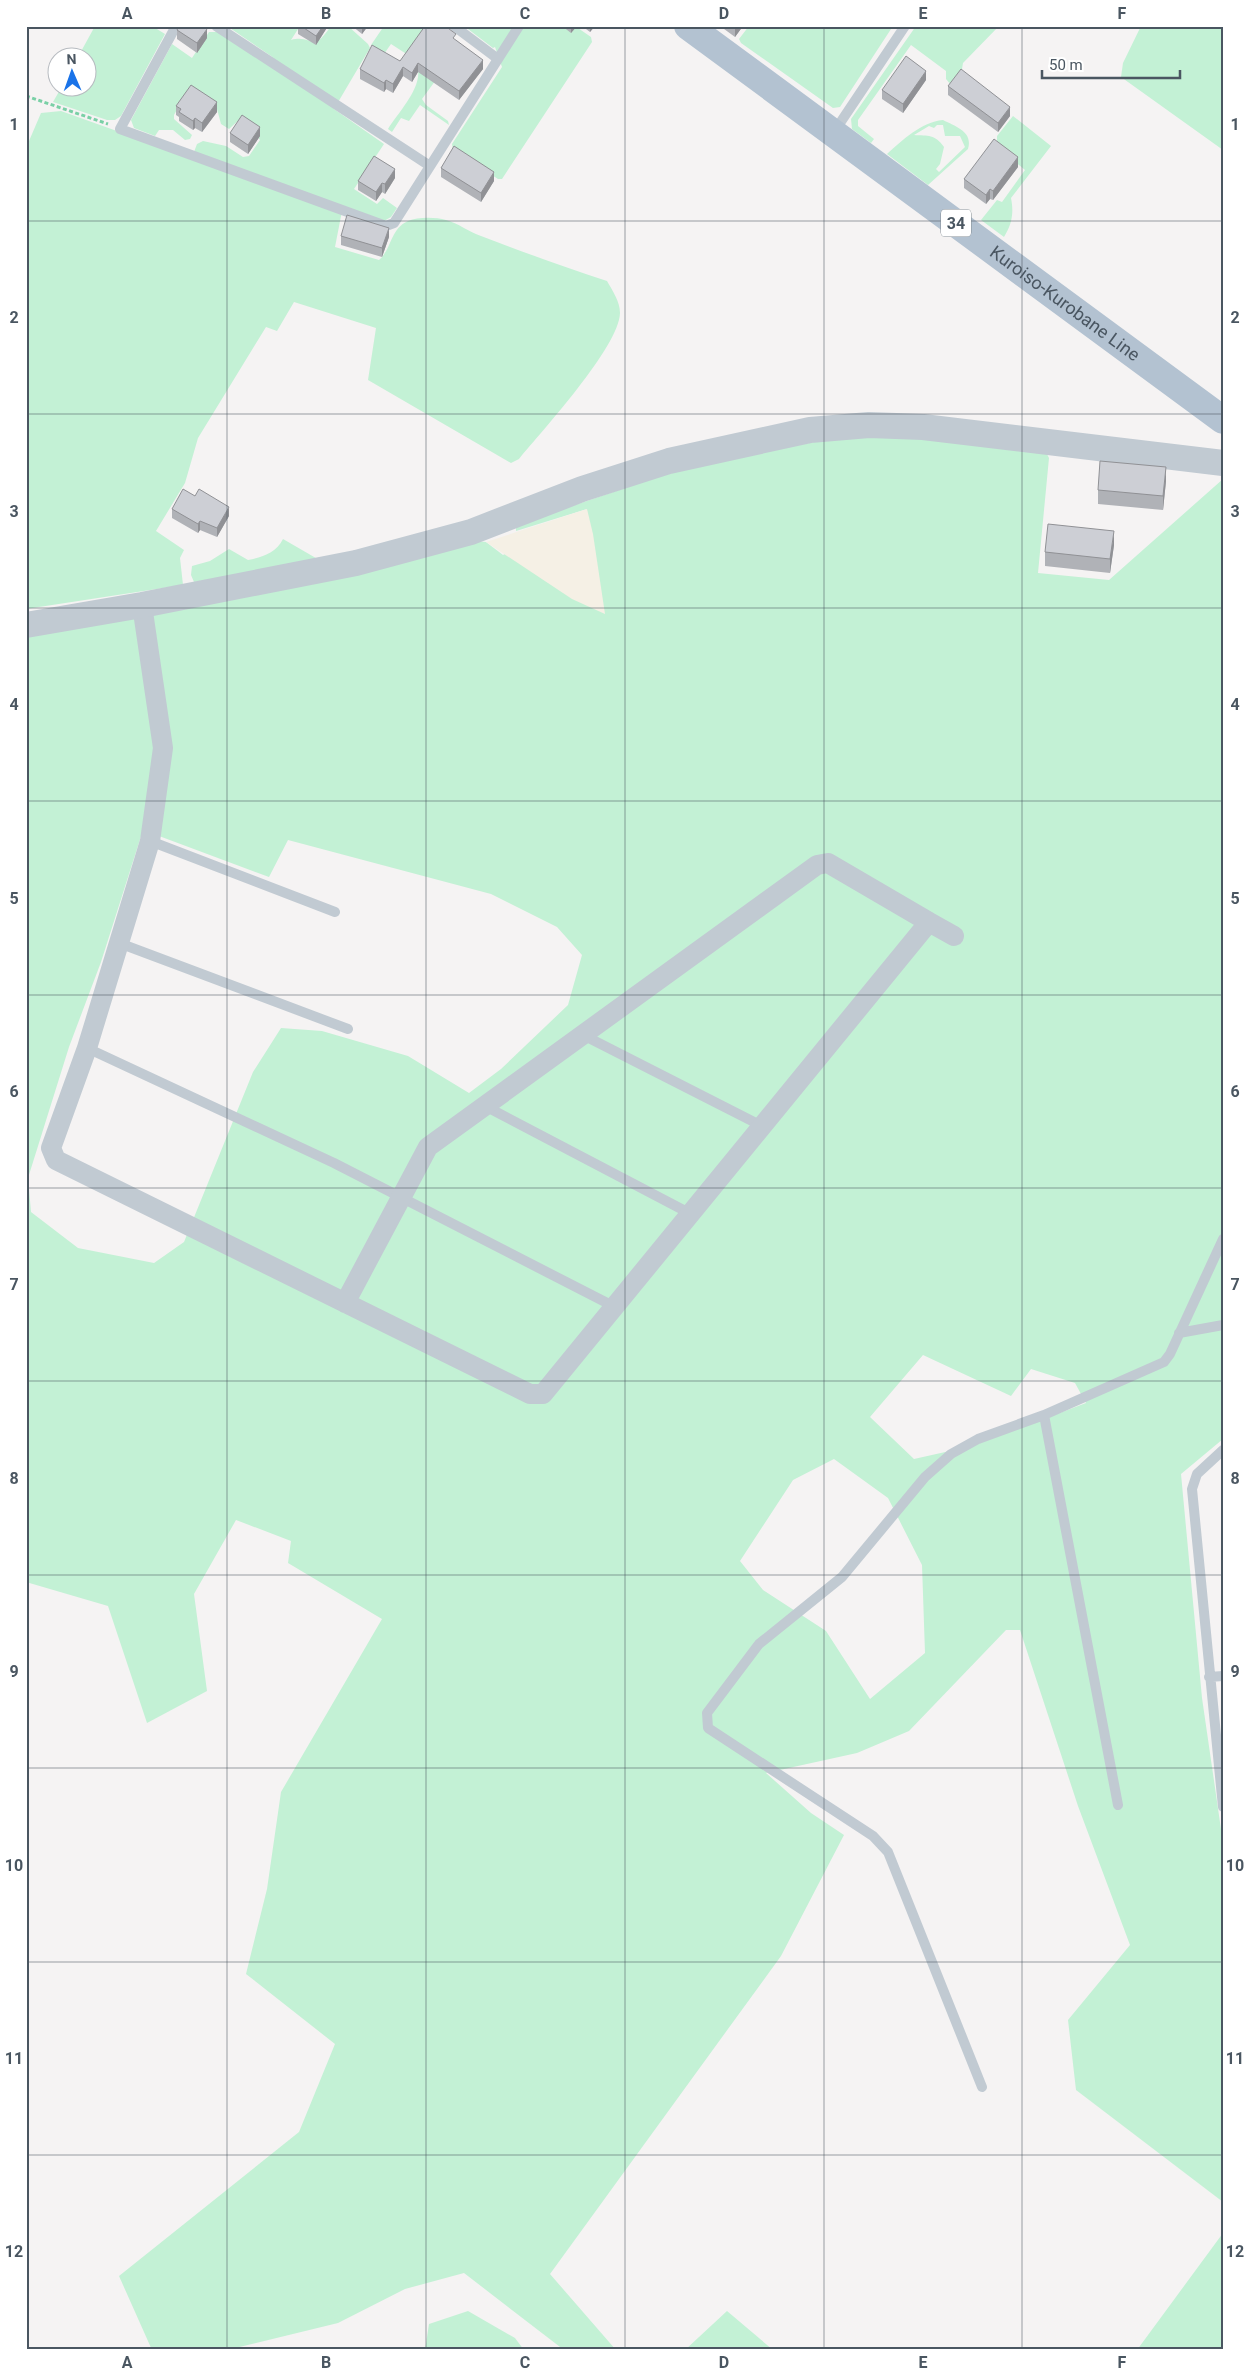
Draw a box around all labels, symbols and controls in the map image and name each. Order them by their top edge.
text: A [122,4,133,23]
text: B [321,4,331,23]
text: C [520,4,530,23]
text: D [719,4,729,23]
text: E [919,4,928,23]
text: F [1118,4,1127,23]
north arrow [48,48,98,98]
scale bar [1042,48,1179,80]
text: N [66,51,77,67]
text: 50 m [1049,56,1083,74]
text: 1 [9,115,19,134]
text: 1 [1230,115,1240,134]
road number: 34 [941,210,971,237]
street label: Kuroiso-Kurobane Line [986,241,1144,365]
text: 2 [9,308,19,327]
text: 2 [1230,308,1240,327]
text: 3 [9,502,19,521]
text: 3 [1230,502,1240,521]
text: 4 [9,695,19,714]
text: 4 [1230,695,1240,714]
text: 5 [9,889,19,908]
text: 5 [1230,889,1240,908]
text: 6 [9,1082,19,1101]
text: 6 [1230,1082,1240,1101]
text: 7 [9,1275,19,1294]
text: 7 [1230,1275,1240,1294]
text: 8 [9,1469,19,1488]
text: 8 [1230,1469,1240,1488]
text: 9 [9,1662,19,1681]
text: 9 [1230,1662,1240,1681]
text: 10 [5,1856,23,1875]
text: 10 [1226,1856,1244,1875]
text: 11 [5,2049,23,2068]
text: 11 [1226,2049,1244,2068]
text: 12 [5,2242,23,2261]
text: 12 [1226,2242,1244,2261]
text: A [122,2353,133,2372]
text: B [321,2353,331,2372]
text: C [520,2353,530,2372]
text: D [719,2353,729,2372]
text: E [919,2353,928,2372]
text: F [1118,2353,1127,2372]

